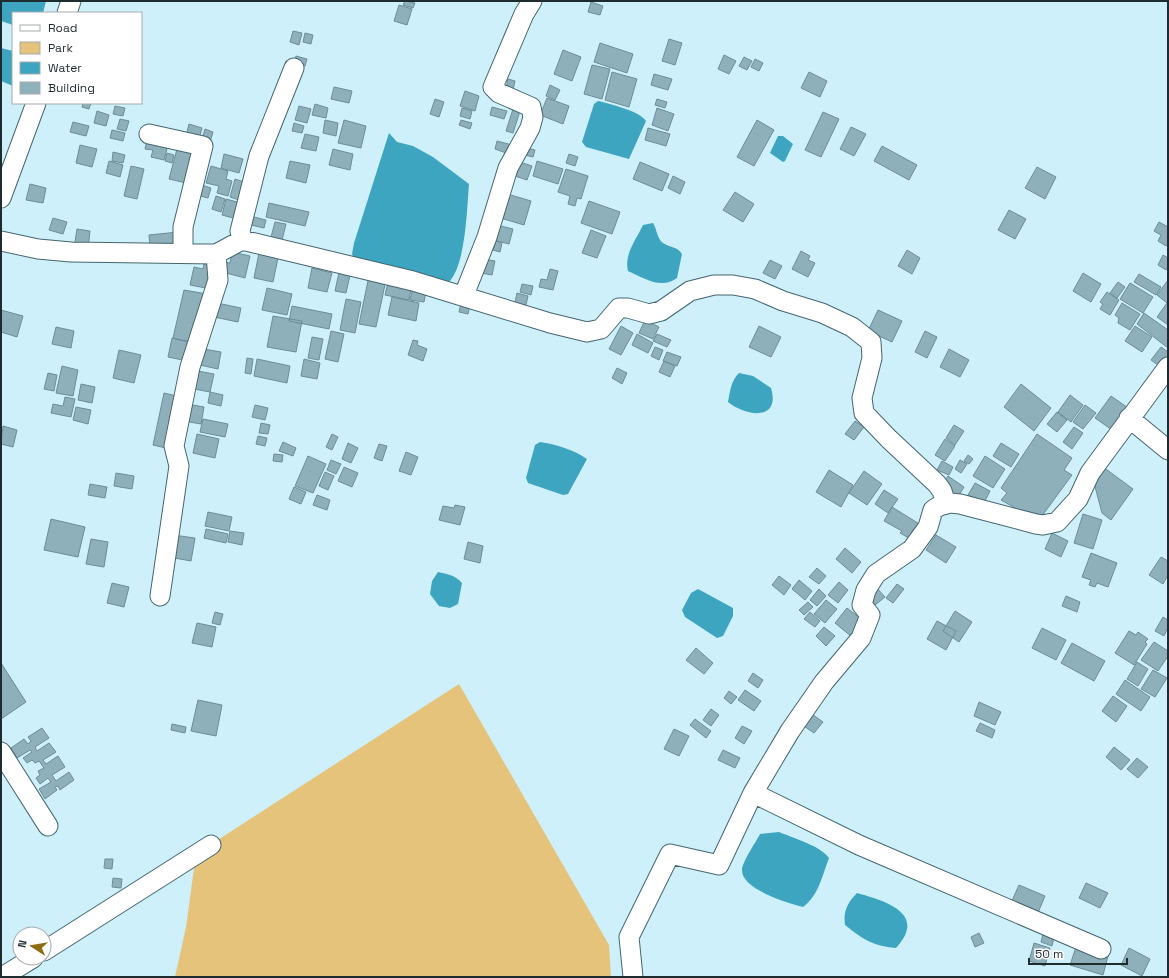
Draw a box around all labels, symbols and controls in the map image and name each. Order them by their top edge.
legend [12,12,142,104]
text: Road [48,20,77,36]
text: Park [48,40,73,56]
text: Water [48,60,82,76]
text: Building [48,80,95,96]
north arrow [12,926,52,966]
text: N [15,939,30,949]
scale bar [1029,940,1127,966]
text: 50 m [1035,946,1063,962]

